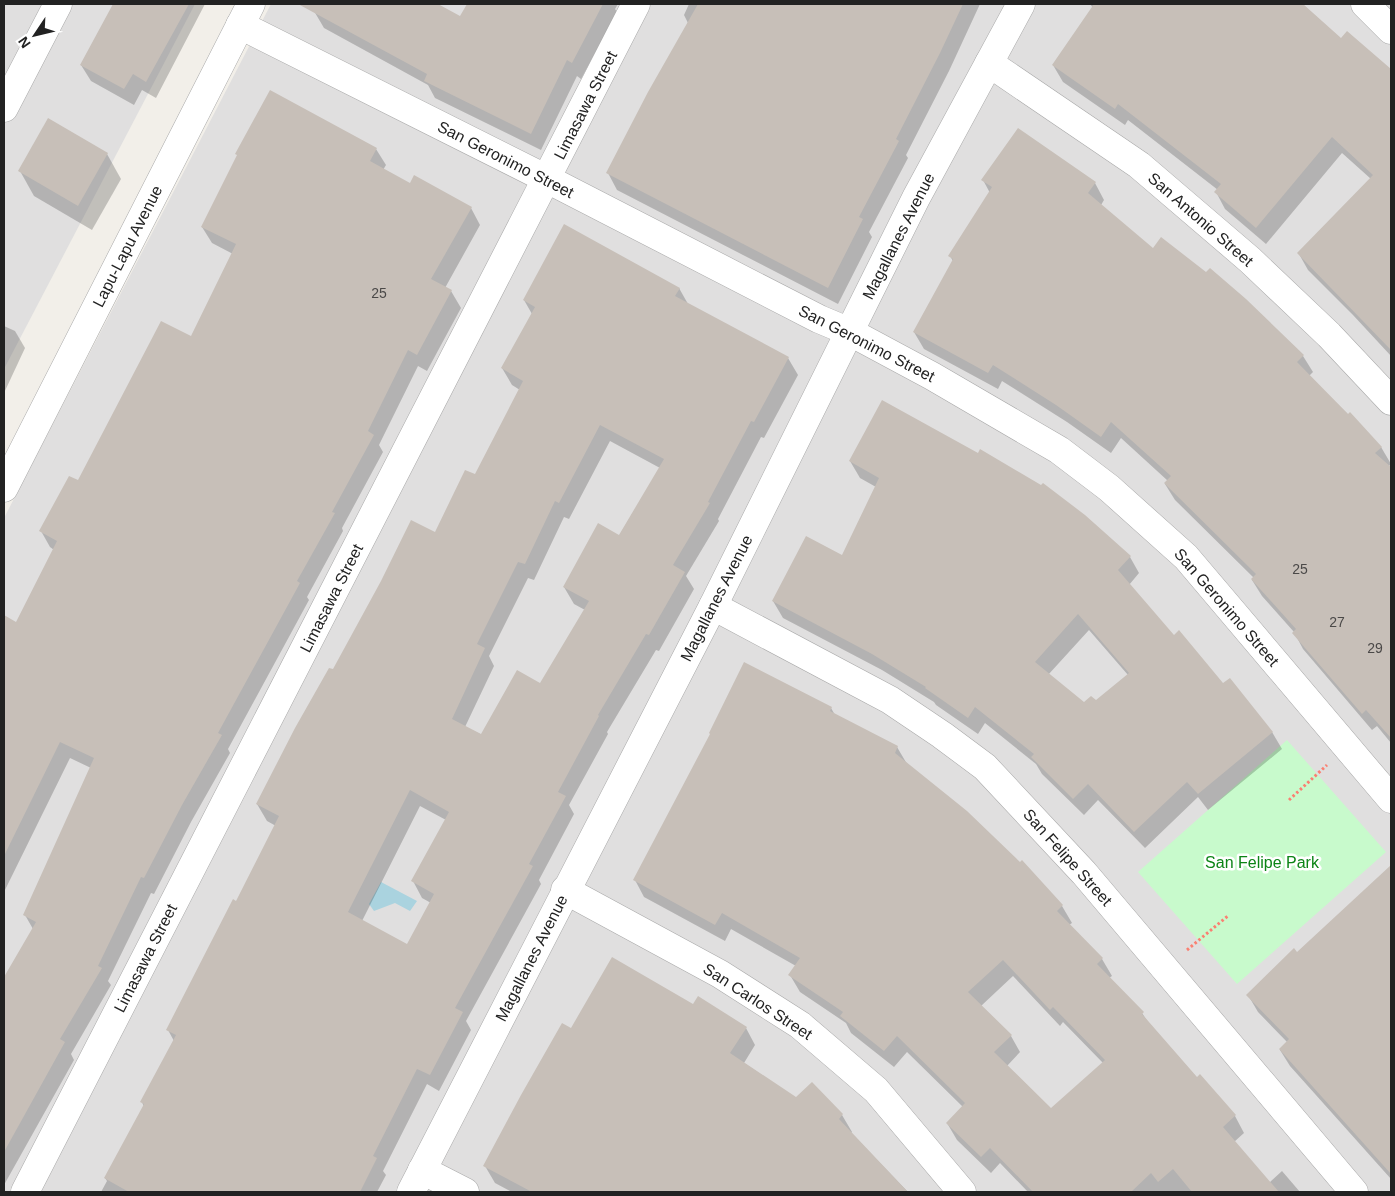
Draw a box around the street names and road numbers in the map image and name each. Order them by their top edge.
street label: Limasawa Street [551,48,620,162]
street label: San Geronimo Street [435,118,577,201]
street label: San Antonio Street [1145,169,1257,270]
street label: Magallanes Avenue [859,170,938,302]
street label: Lapu-Lapu Avenue [89,183,165,310]
street label: San Geronimo Street [796,302,938,385]
street label: Magallanes Avenue [677,532,756,664]
street label: Limasawa Street [297,541,366,655]
street label: San Geronimo Street [1171,545,1283,670]
street label: San Felipe Street [1020,806,1116,909]
street label: Magallanes Avenue [492,892,571,1024]
street label: Limasawa Street [111,901,180,1015]
street label: San Carlos Street [700,960,816,1043]

